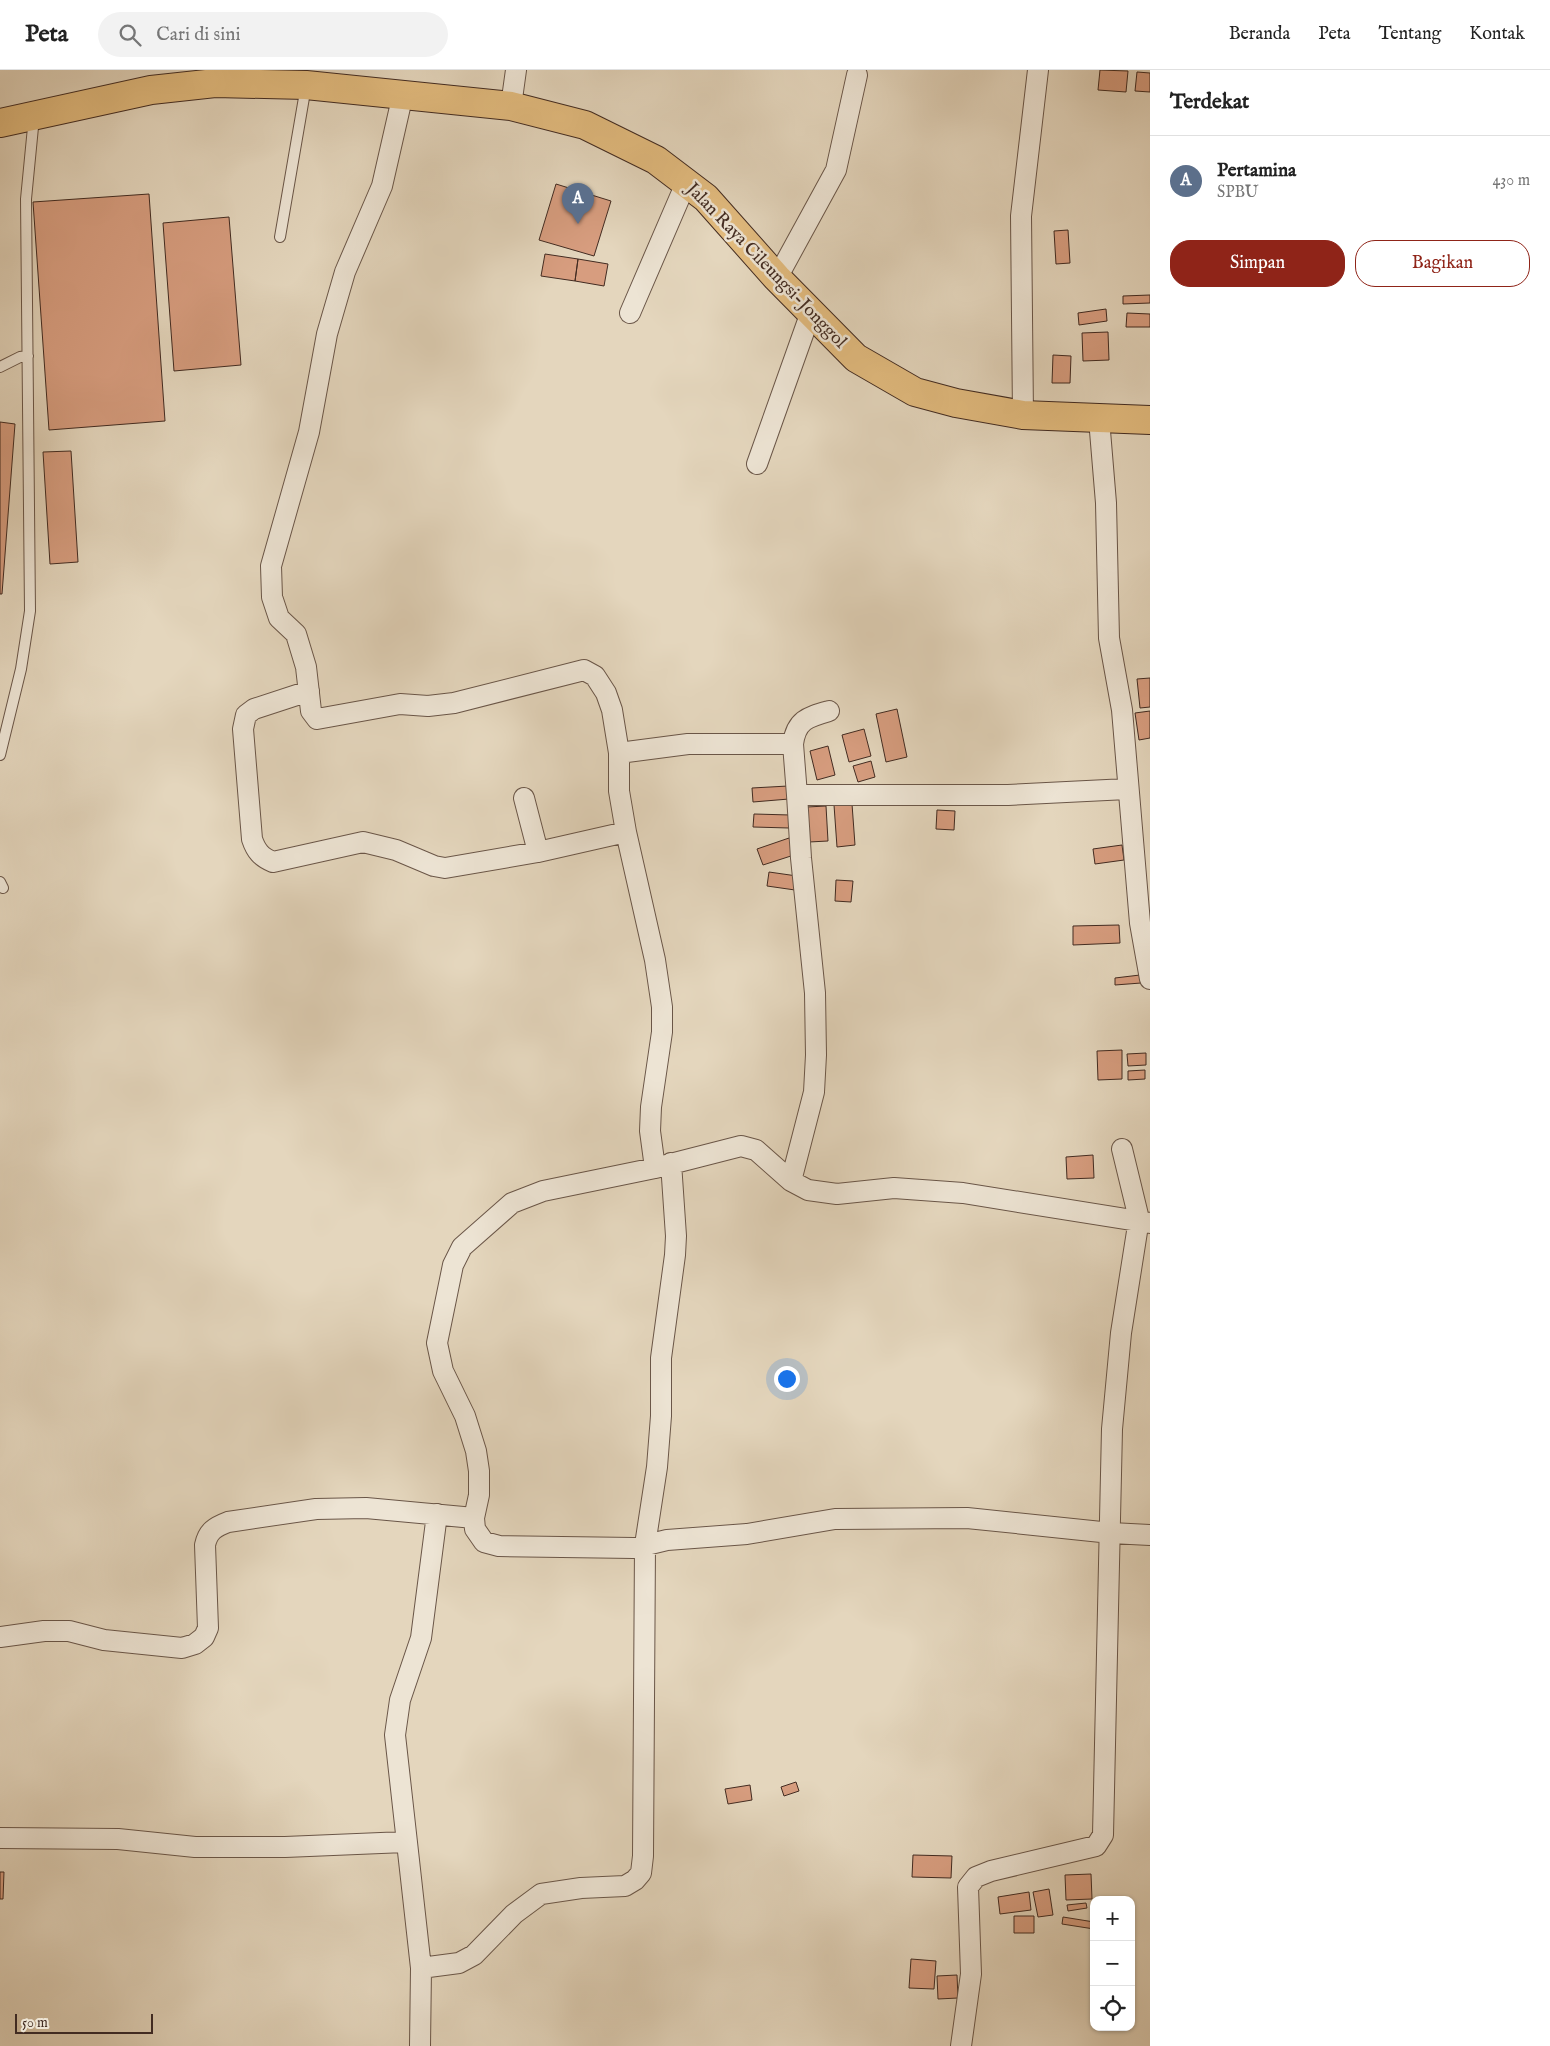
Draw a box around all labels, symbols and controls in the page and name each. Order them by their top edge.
search box [98,12,448,57]
text: Peta [25,19,68,50]
icon: search [116,21,144,49]
text: Cari di sini [156,23,241,47]
text: Beranda [1229,23,1290,46]
text: Peta [1318,23,1351,46]
text: Tentang [1379,23,1441,46]
text: Kontak [1469,23,1525,46]
text: Terdekat [1170,89,1249,116]
text: Pertamina [1217,159,1296,183]
text: A [1181,171,1191,191]
text: 430 m [1492,171,1530,191]
street label: Jalan Raya Cileungsi-Jonggol [679,177,851,354]
pin: A [562,183,594,224]
text: SPBU [1217,183,1258,203]
button: Simpan [1170,240,1345,287]
button: Bagikan [1355,240,1530,287]
your location [774,1366,800,1392]
map controls [1090,1896,1135,2031]
button: + [1090,1896,1135,1941]
button: − [1090,1941,1135,1986]
button: locate [1090,1986,1135,2031]
scale bar [15,2011,152,2034]
text: 50 m [22,2014,48,2032]

